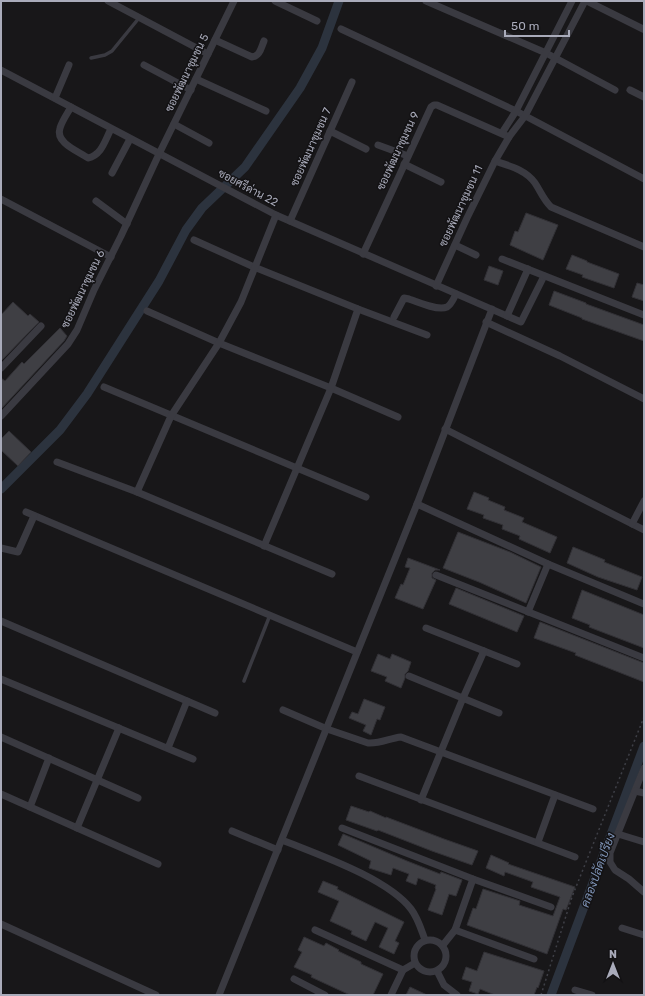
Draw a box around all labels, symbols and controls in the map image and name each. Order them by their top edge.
scale bar [505,12,569,38]
text: 50 m [511,19,539,33]
street label: ซอยพัฒนาชุมชน 5 [162,31,214,115]
street label: ซอยพัฒนาชุมชน 7 [287,105,336,189]
street label: ซอยพัฒนาชุมชน 9 [373,109,424,193]
street label: ซอยพัฒนาชุมชน 11 [436,163,487,250]
street label: ซอยศรีด่าน 22 [216,165,281,209]
street label: ซอยพัฒนาชุมชน 6 [58,247,110,331]
water label: คลองปลัดเปรียง [577,830,618,909]
north arrow [593,944,633,984]
text: N [609,948,617,961]

